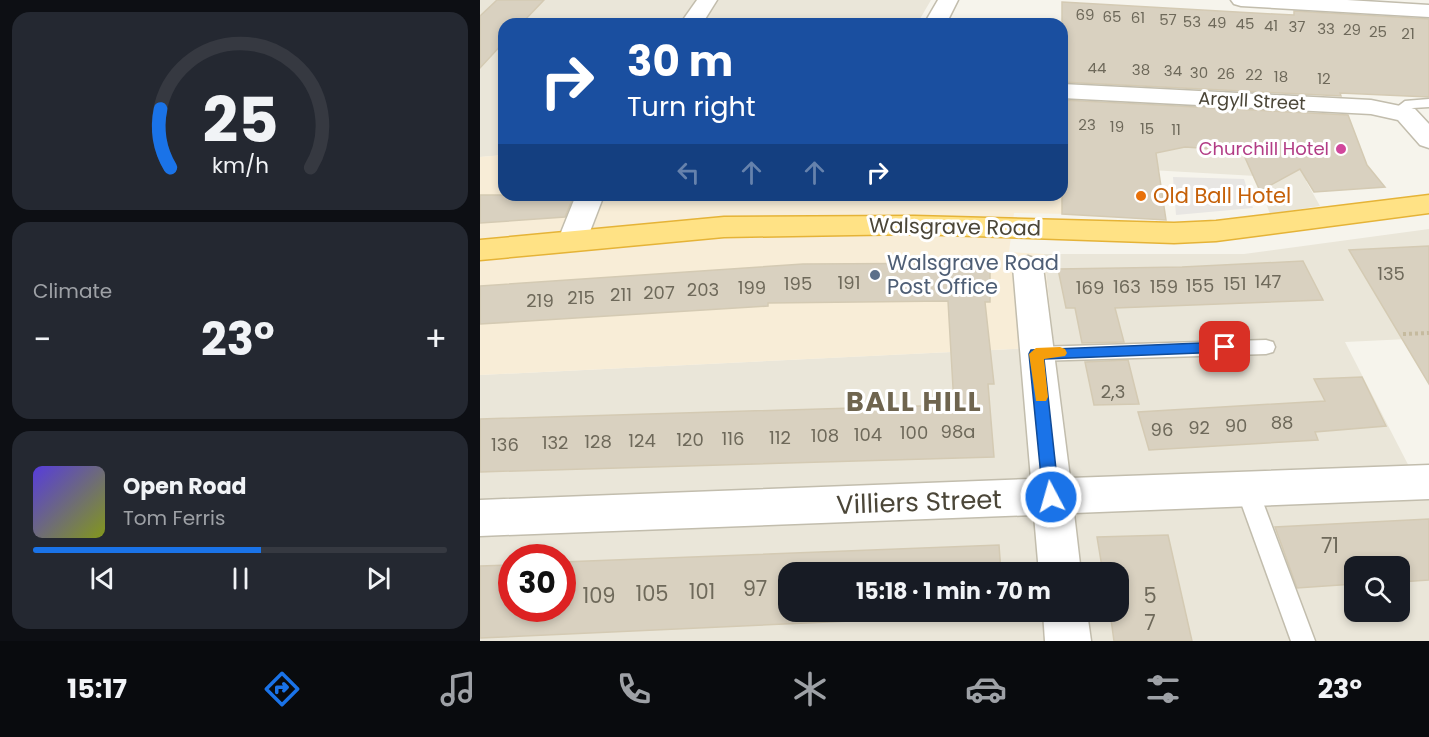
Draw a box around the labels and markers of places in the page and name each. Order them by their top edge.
place label: Churchill Hotel [1199,136,1329,161]
marker: Churchill Hotel [1334,142,1348,156]
place label: Old Ball Hotel [1153,181,1291,210]
marker: Old Ball Hotel [1134,189,1148,203]
place label: Walsgrave Road Post Office [887,248,1059,301]
marker: Walsgrave Road Post Office [868,268,882,282]
pin [1199,321,1250,372]

